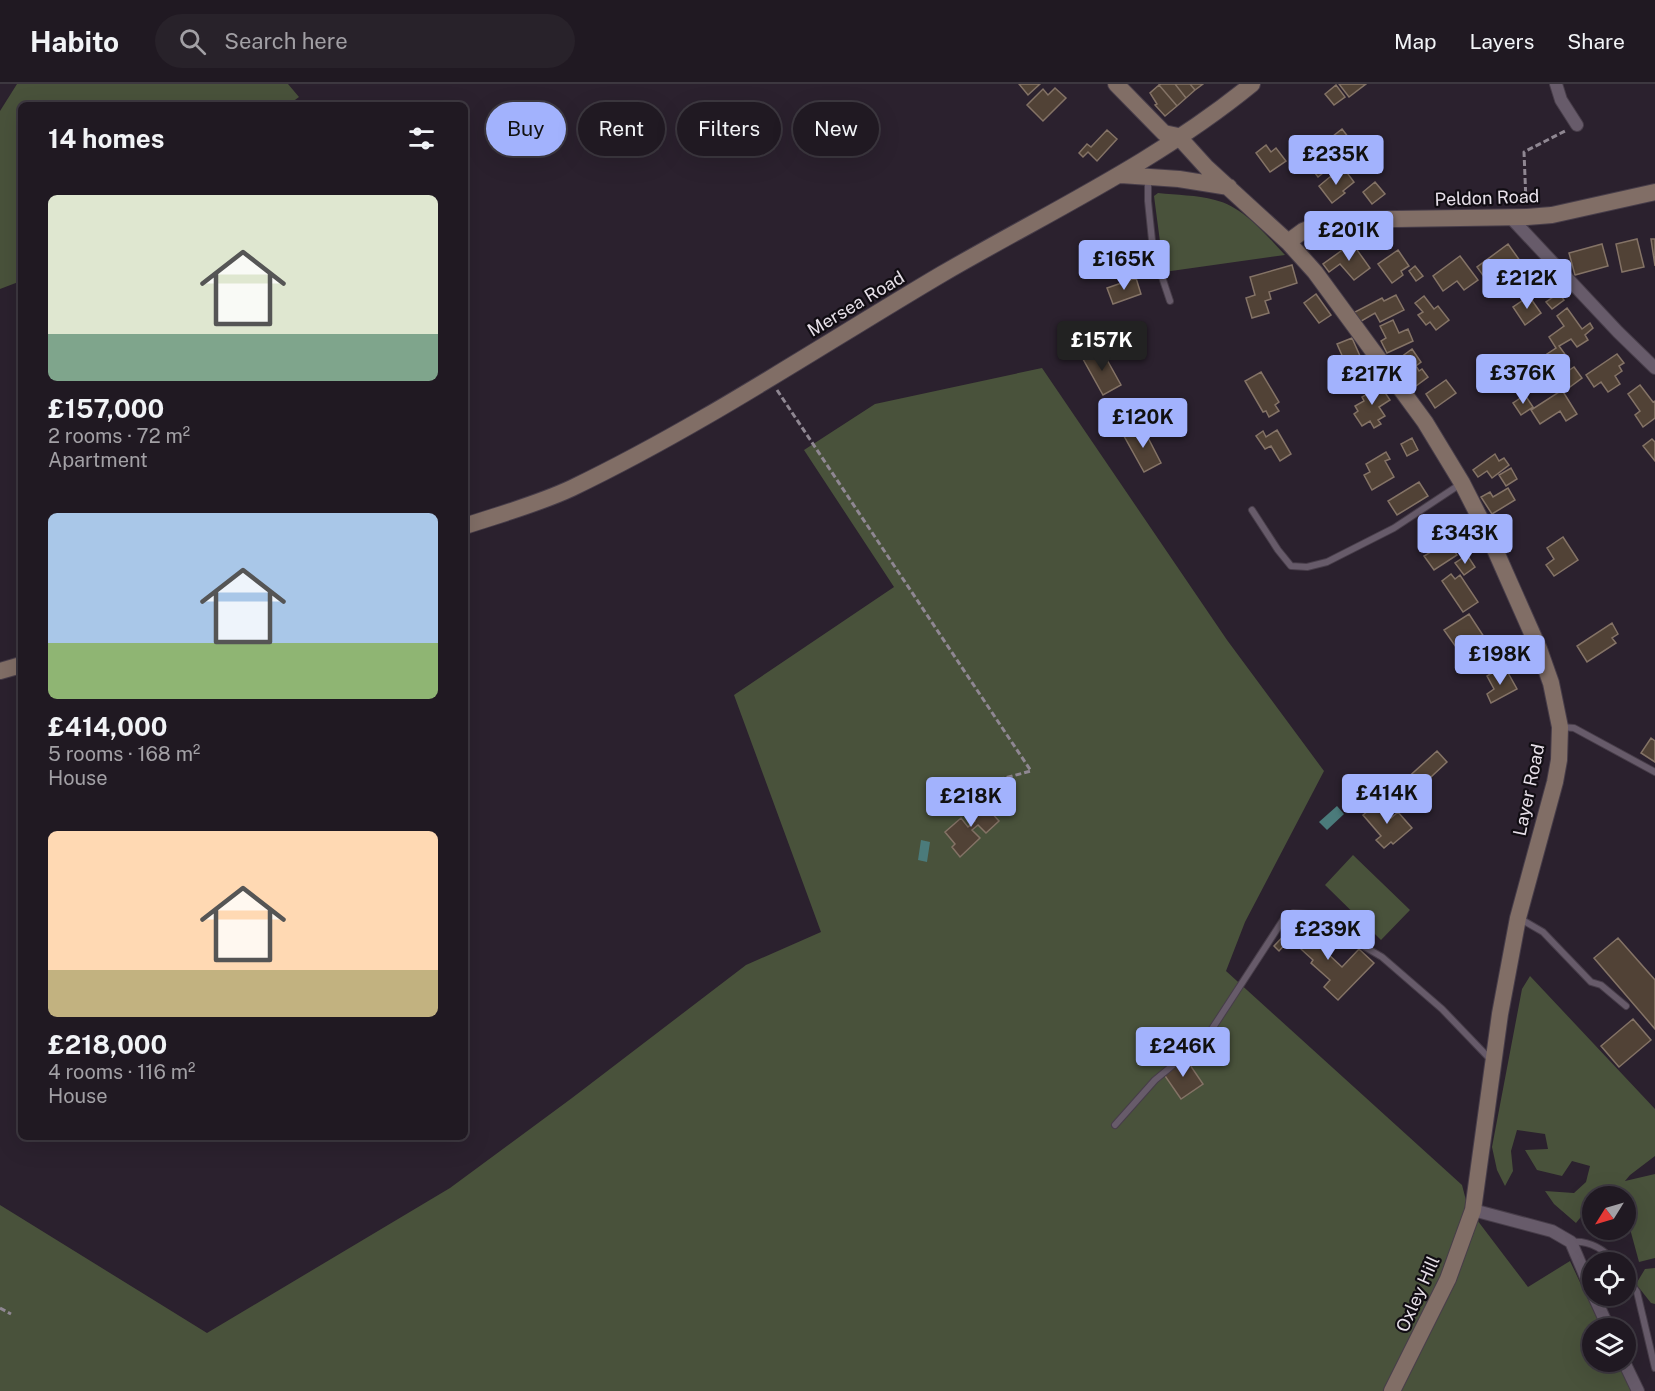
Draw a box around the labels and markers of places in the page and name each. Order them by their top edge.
pin: £235K [1294,135,1378,186]
pin: £201K [1307,211,1391,262]
pin: £165K [1082,240,1166,291]
pin: £212K [1485,259,1569,310]
pin: £157K [1060,321,1144,372]
pin: £376K [1481,354,1565,405]
pin: £217K [1330,355,1414,406]
pin: £120K [1101,398,1185,449]
pin: £343K [1423,514,1507,565]
pin: £198K [1458,635,1542,686]
pin: £414K [1345,774,1429,825]
pin: £218K [929,777,1013,828]
pin: £239K [1286,910,1370,961]
pin: £246K [1141,1027,1225,1078]

